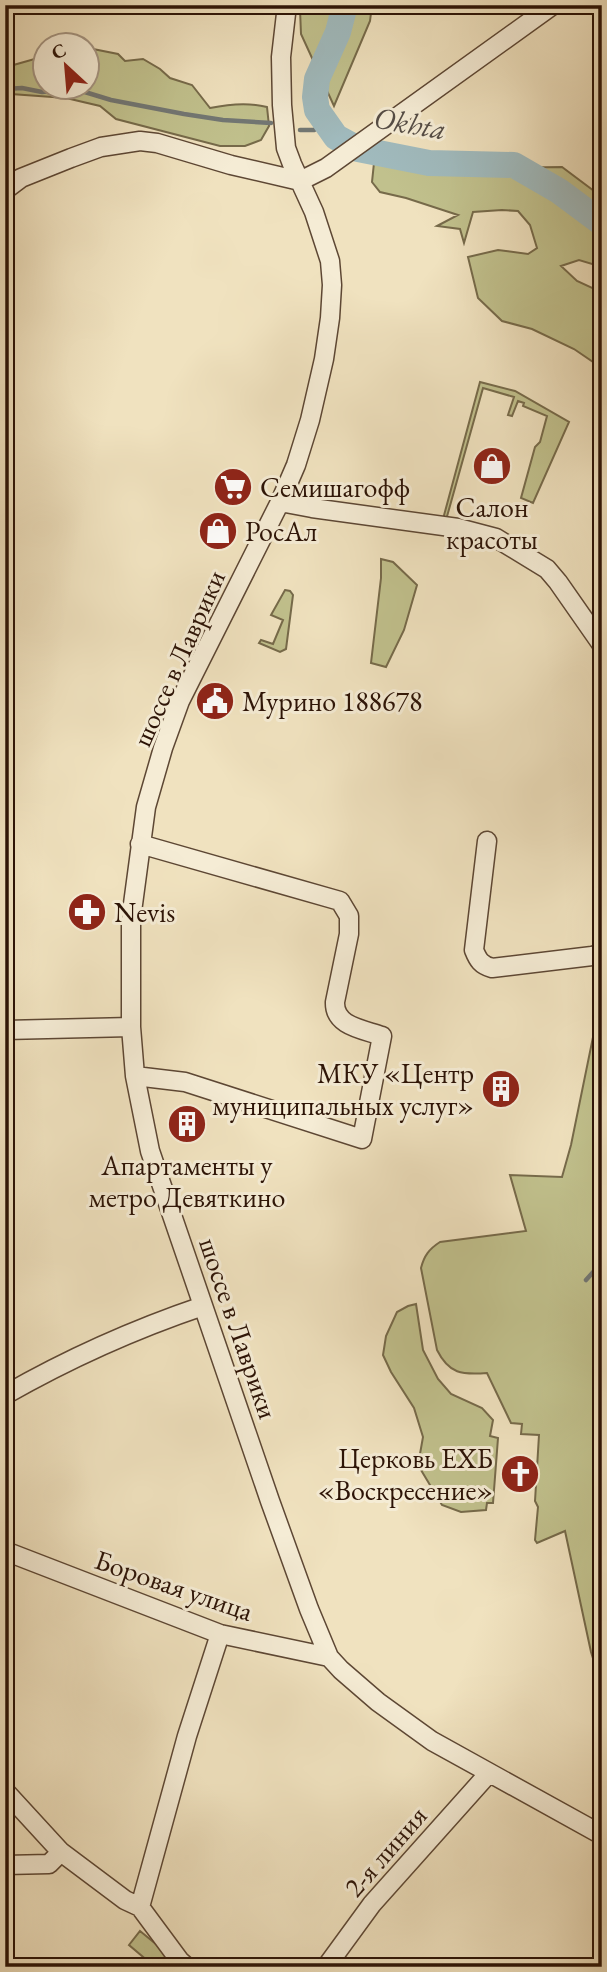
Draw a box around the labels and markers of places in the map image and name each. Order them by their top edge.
shop icon: Салон красоты [471,445,513,487]
supermarket icon: Семишагофф [212,466,254,508]
place label: Семишагофф [260,469,410,505]
place label: Салон красоты [446,489,538,557]
shop icon: РосАл [197,510,239,552]
place label: РосАл [245,513,317,549]
public building icon: Мурино 188678 [194,680,236,722]
place label: Мурино 188678 [242,683,422,719]
pharmacy icon: Nevis [66,891,108,933]
place label: Nevis [114,894,175,930]
place label: МКУ «Центр муниципальных услуг» [212,1055,474,1123]
building icon: МКУ «Центр муниципальных услуг» [480,1068,522,1110]
building icon: Апартаменты у метро Девяткино [166,1103,208,1145]
place label: Апартаменты у метро Девяткино [89,1147,285,1215]
place label: Церковь ЕХБ «Воскресение» [318,1440,493,1508]
church icon: Церковь ЕХБ «Воскресение» [499,1453,541,1495]

